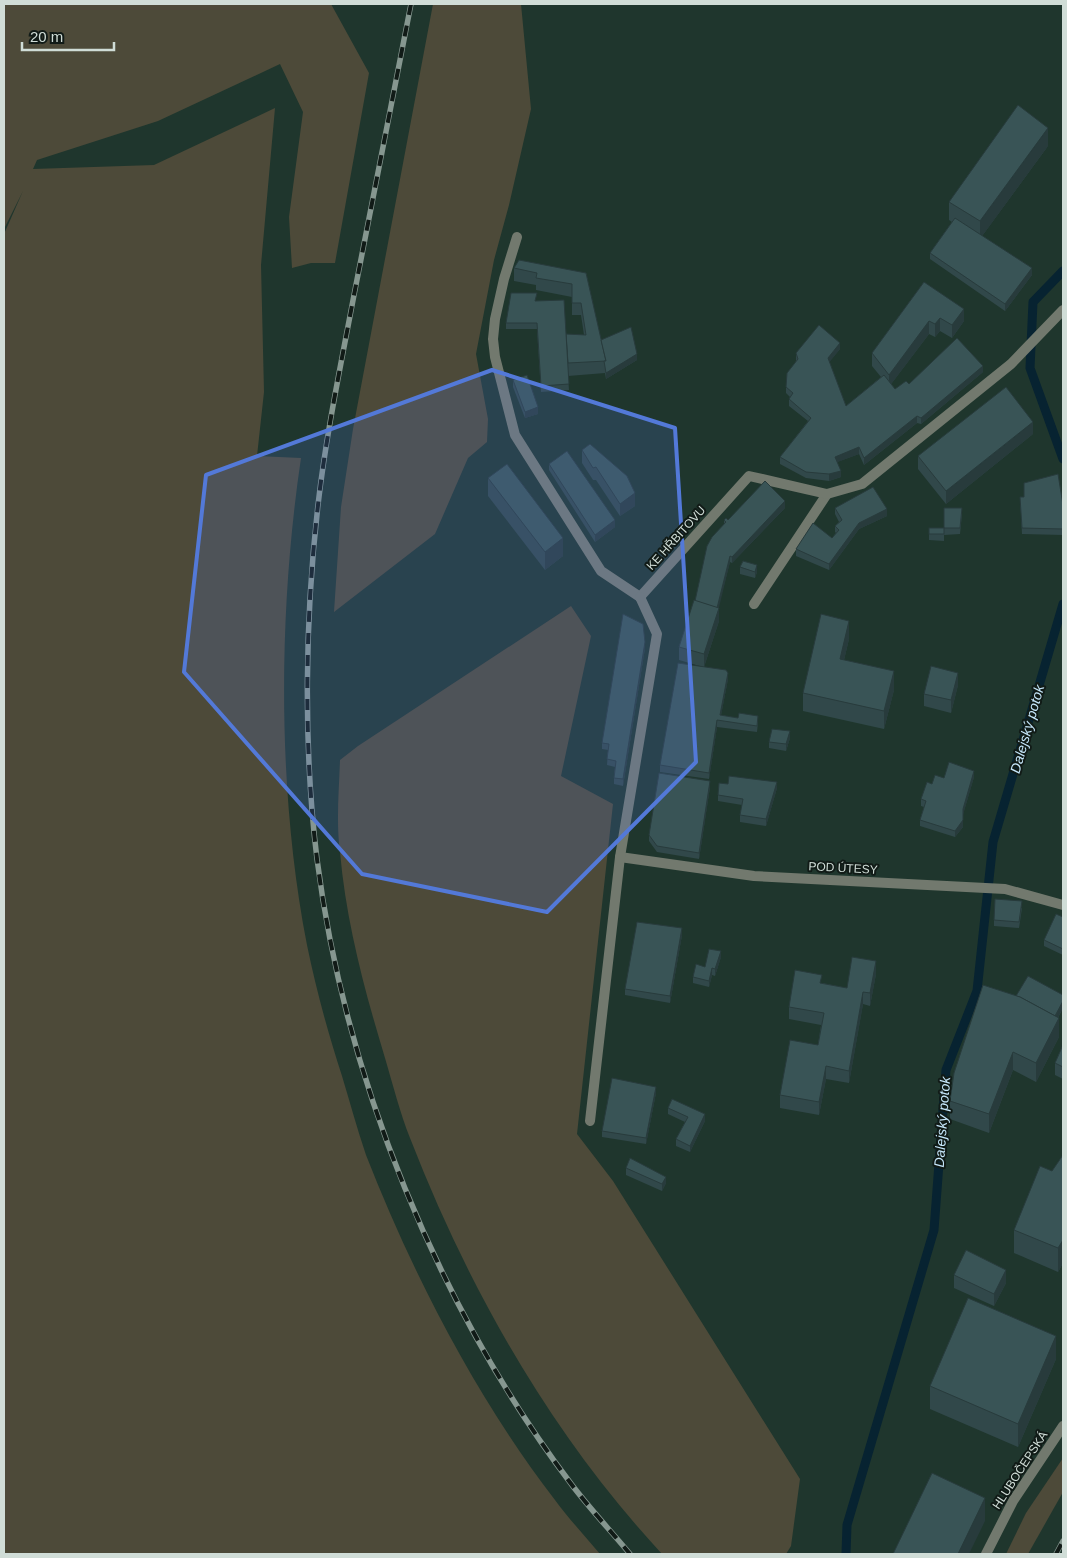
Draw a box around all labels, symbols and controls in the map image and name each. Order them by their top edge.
scale bar [22,20,115,52]
text: 20 m [30,28,63,45]
street label: KE HŘBITOVU [643,502,708,573]
water label: Dalejský potok [1007,682,1048,775]
street label: POD ÚTESY [808,858,878,877]
water label: Dalejský potok [931,1075,953,1168]
street label: HLUBOČEPSKÁ [989,1428,1050,1512]

